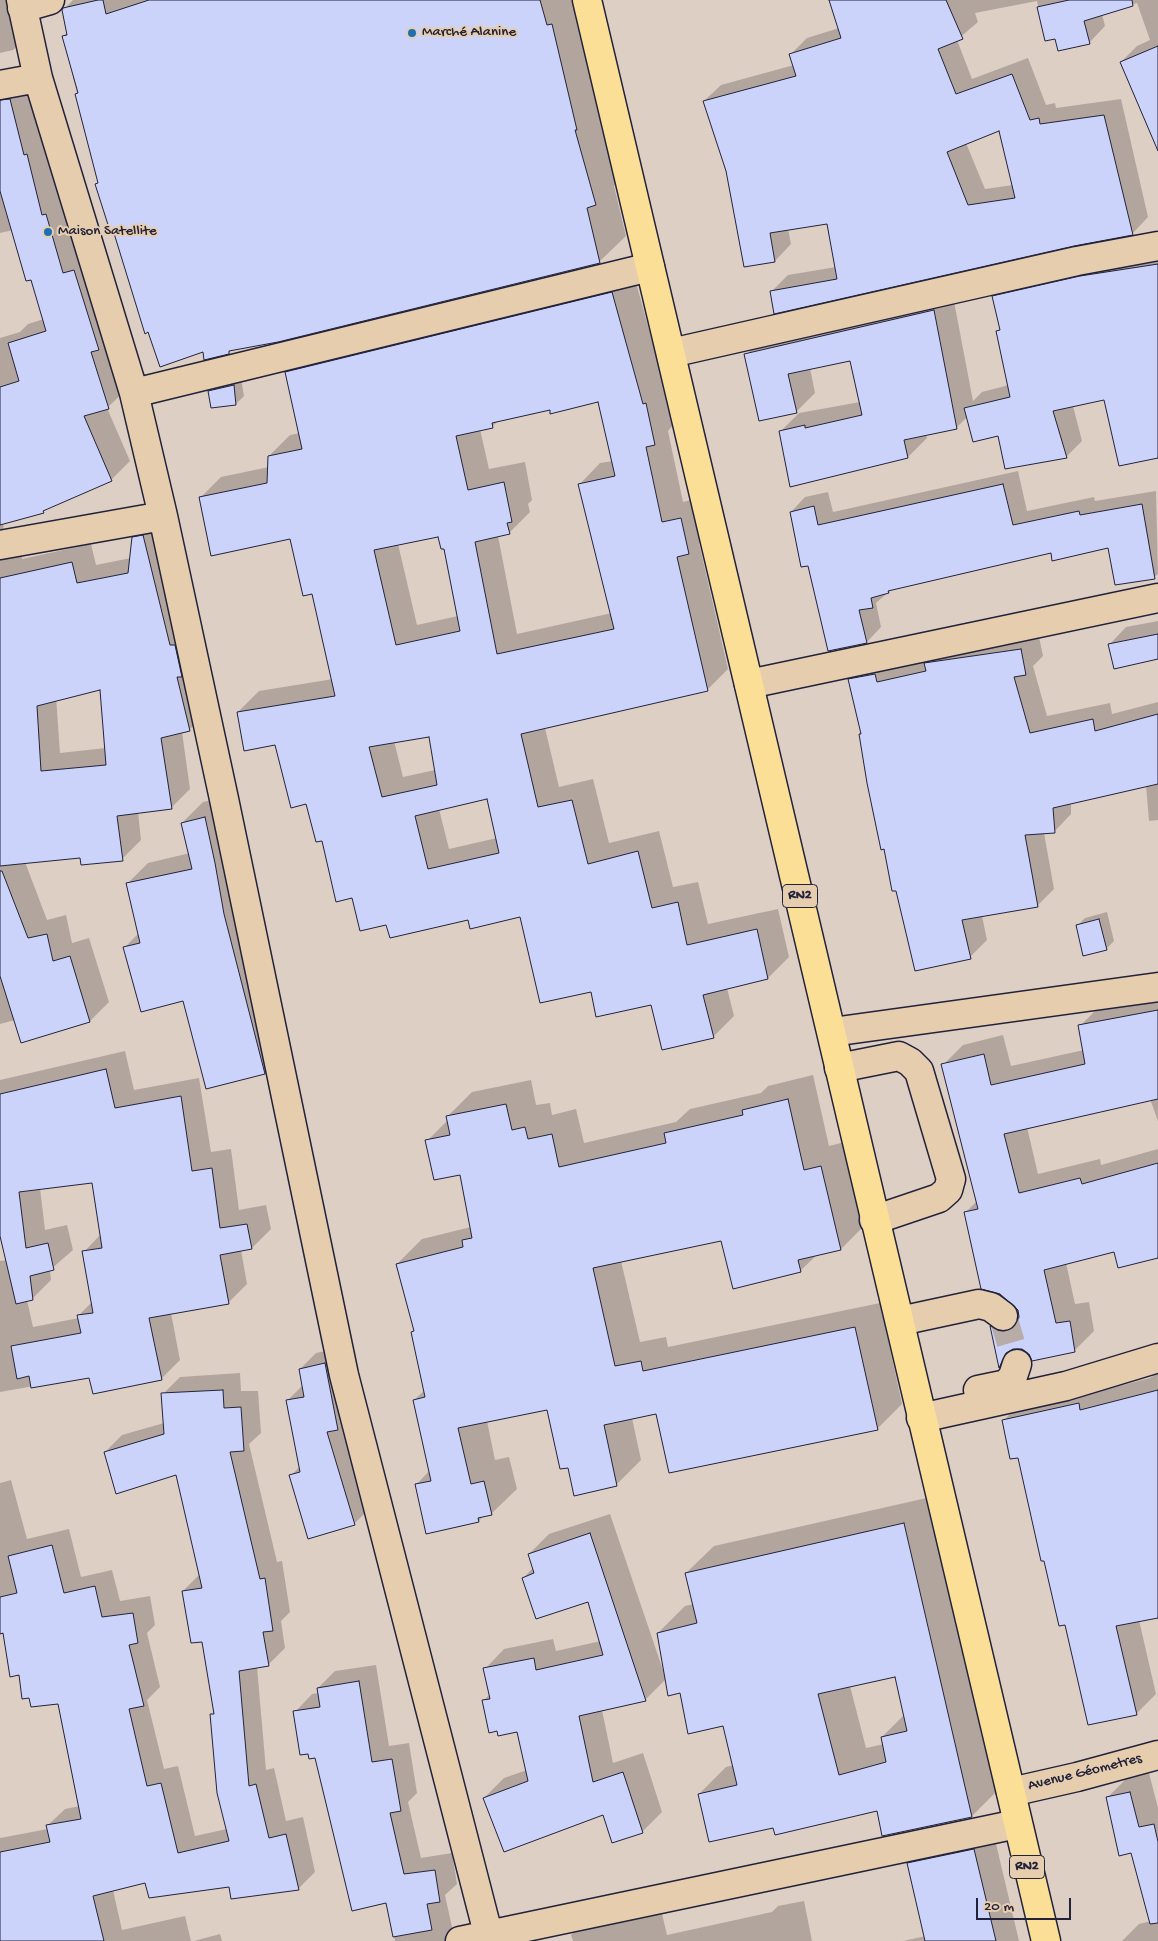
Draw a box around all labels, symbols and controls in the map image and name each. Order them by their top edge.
place label: Marché Alanine [422,24,516,42]
marker: Marché Alanine [406,27,418,39]
place label: Maison Satellite [58,223,157,241]
marker: Maison Satellite [42,226,54,238]
road number: RN2 [782,884,818,908]
street label: Avenue Géometres [1026,1750,1144,1796]
road number: RN2 [1010,1855,1044,1878]
scale bar [978,1888,1073,1920]
text: 20 m [984,1898,1014,1916]

